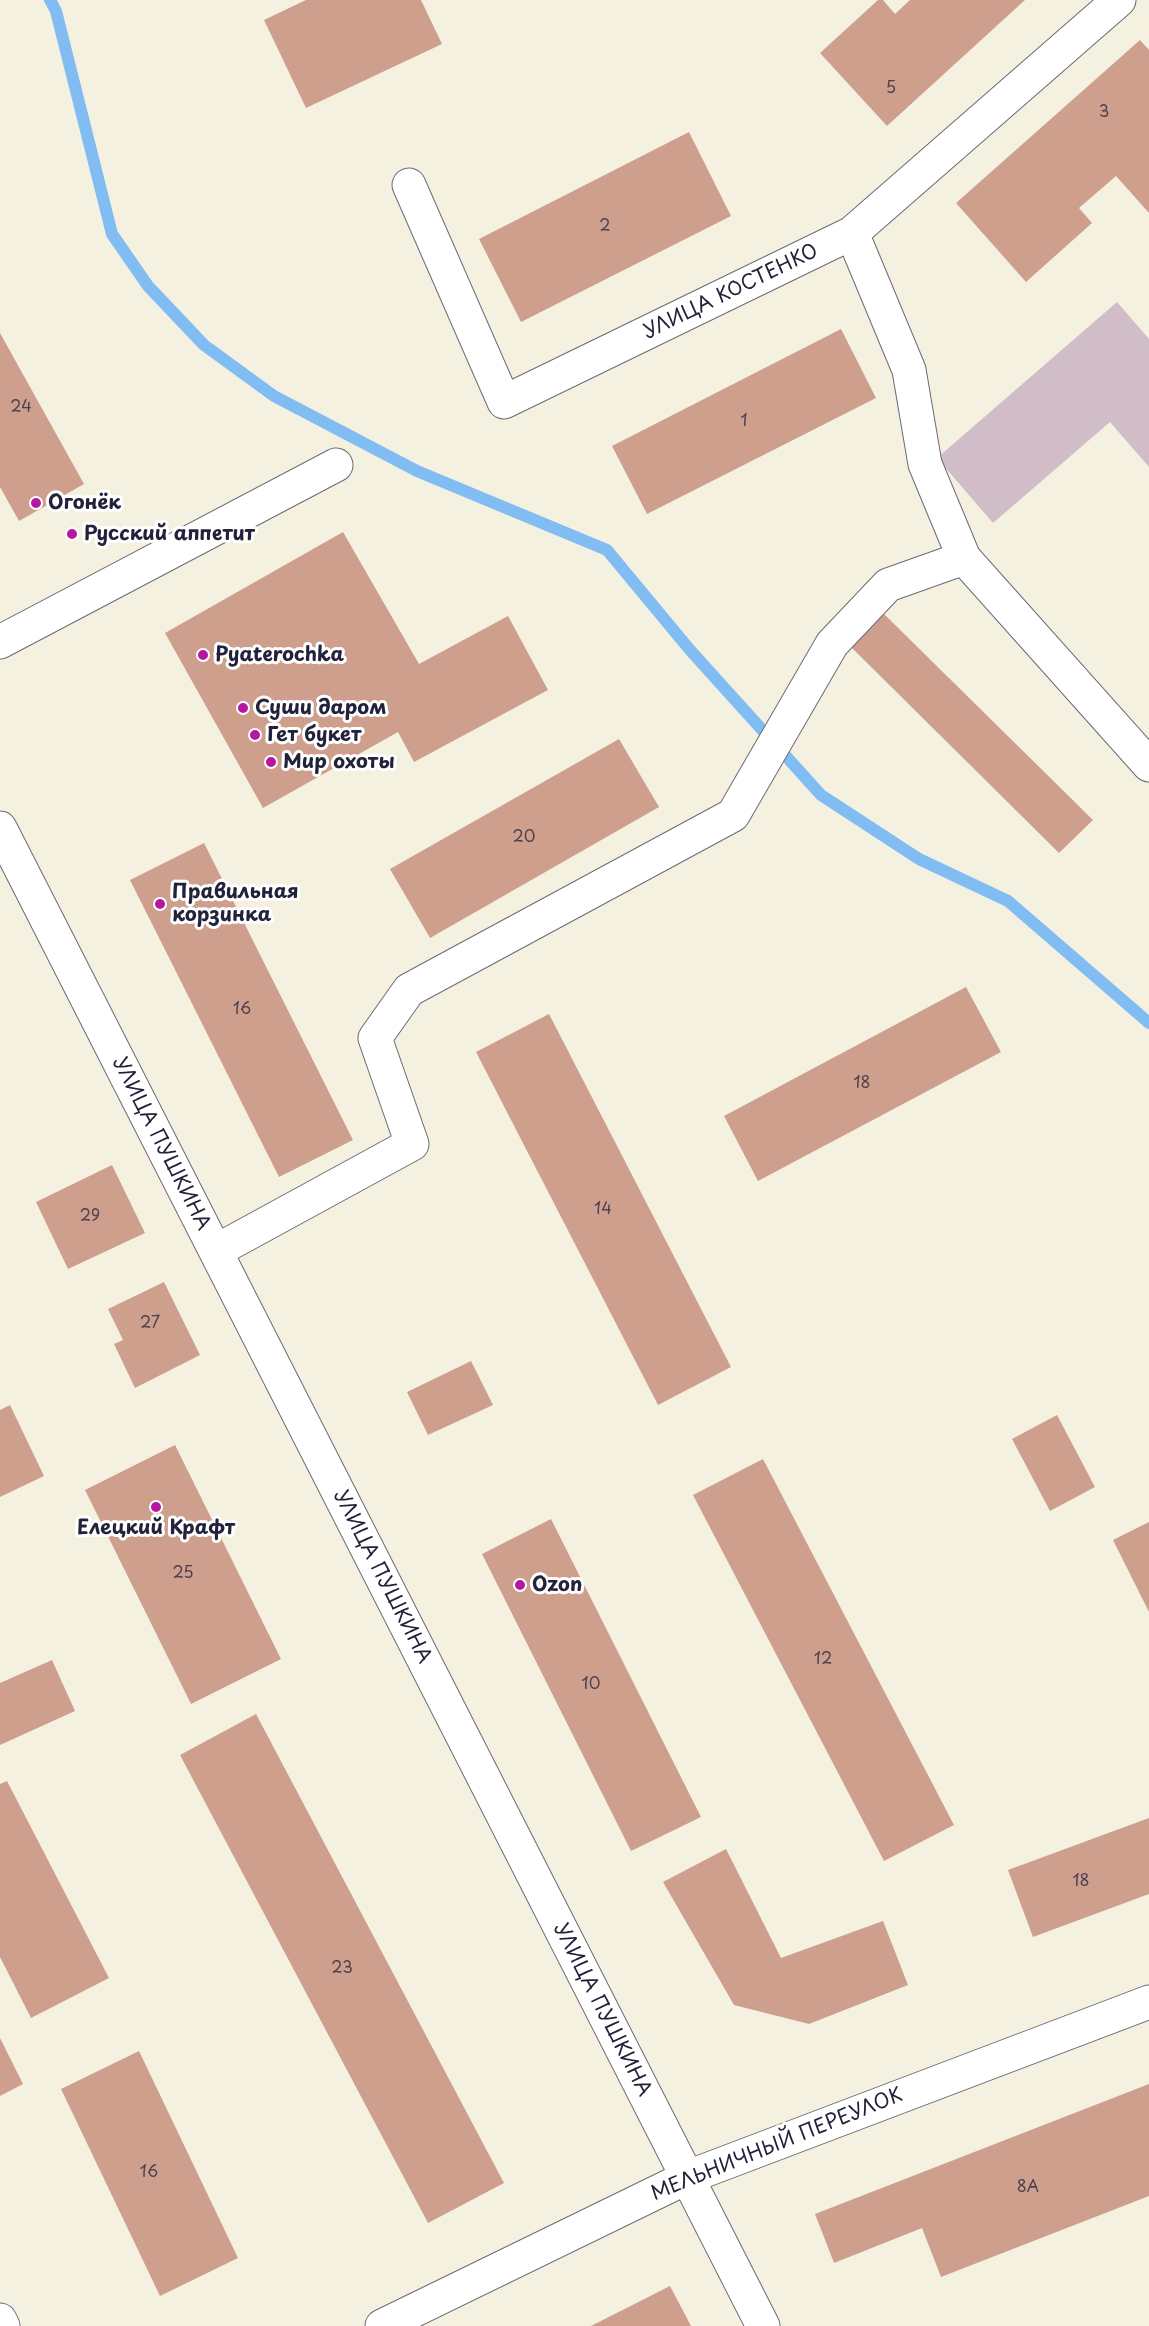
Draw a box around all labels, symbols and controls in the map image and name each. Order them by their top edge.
house number: 5 [886,79,896,99]
house number: 3 [1099,103,1109,123]
house number: 2 [599,217,611,237]
street label: УЛИЦА КОСТЕНКО [640,239,822,345]
house number: 24 [10,398,32,418]
house number: 1 [740,412,748,432]
place label: Огонёк [48,491,121,515]
marker: Огонёк [29,496,43,510]
place label: Русский аппетит [84,522,255,546]
marker: Русский аппетит [65,527,79,541]
place label: Pyaterochka [215,643,344,667]
marker: Pyaterochka [196,648,210,662]
place label: Суши даром [255,696,386,720]
marker: Суши даром [236,701,250,715]
place label: Гет букет [267,723,361,747]
marker: Гет букет [248,728,262,742]
place label: Мир охоты [283,750,395,774]
marker: Мир охоты [264,755,278,769]
house number: 20 [513,828,535,848]
place label: Правильная корзинка [172,880,299,927]
marker: Правильная корзинка [153,897,167,911]
house number: 16 [233,1000,251,1020]
street label: УЛИЦА ПУШКИНА [107,1053,215,1235]
house number: 18 [853,1074,871,1094]
house number: 14 [594,1200,612,1220]
house number: 29 [80,1207,100,1227]
house number: 27 [140,1314,160,1334]
street label: УЛИЦА ПУШКИНА [328,1486,436,1668]
marker: Елецкий Крафт [149,1500,163,1514]
place label: Елецкий Крафт [77,1516,235,1540]
house number: 25 [172,1564,194,1584]
place label: Ozon [532,1573,582,1597]
marker: Ozon [513,1578,527,1592]
house number: 12 [814,1650,832,1670]
house number: 10 [582,1675,600,1695]
house number: 18 [1072,1872,1090,1892]
street label: УЛИЦА ПУШКИНА [548,1919,656,2101]
house number: 23 [331,1959,353,1979]
street label: МЕЛЬНИЧНЫЙ ПЕРЕУЛОК [648,2084,906,2206]
house number: 16 [140,2163,158,2183]
house number: 8А [1017,2178,1039,2198]

